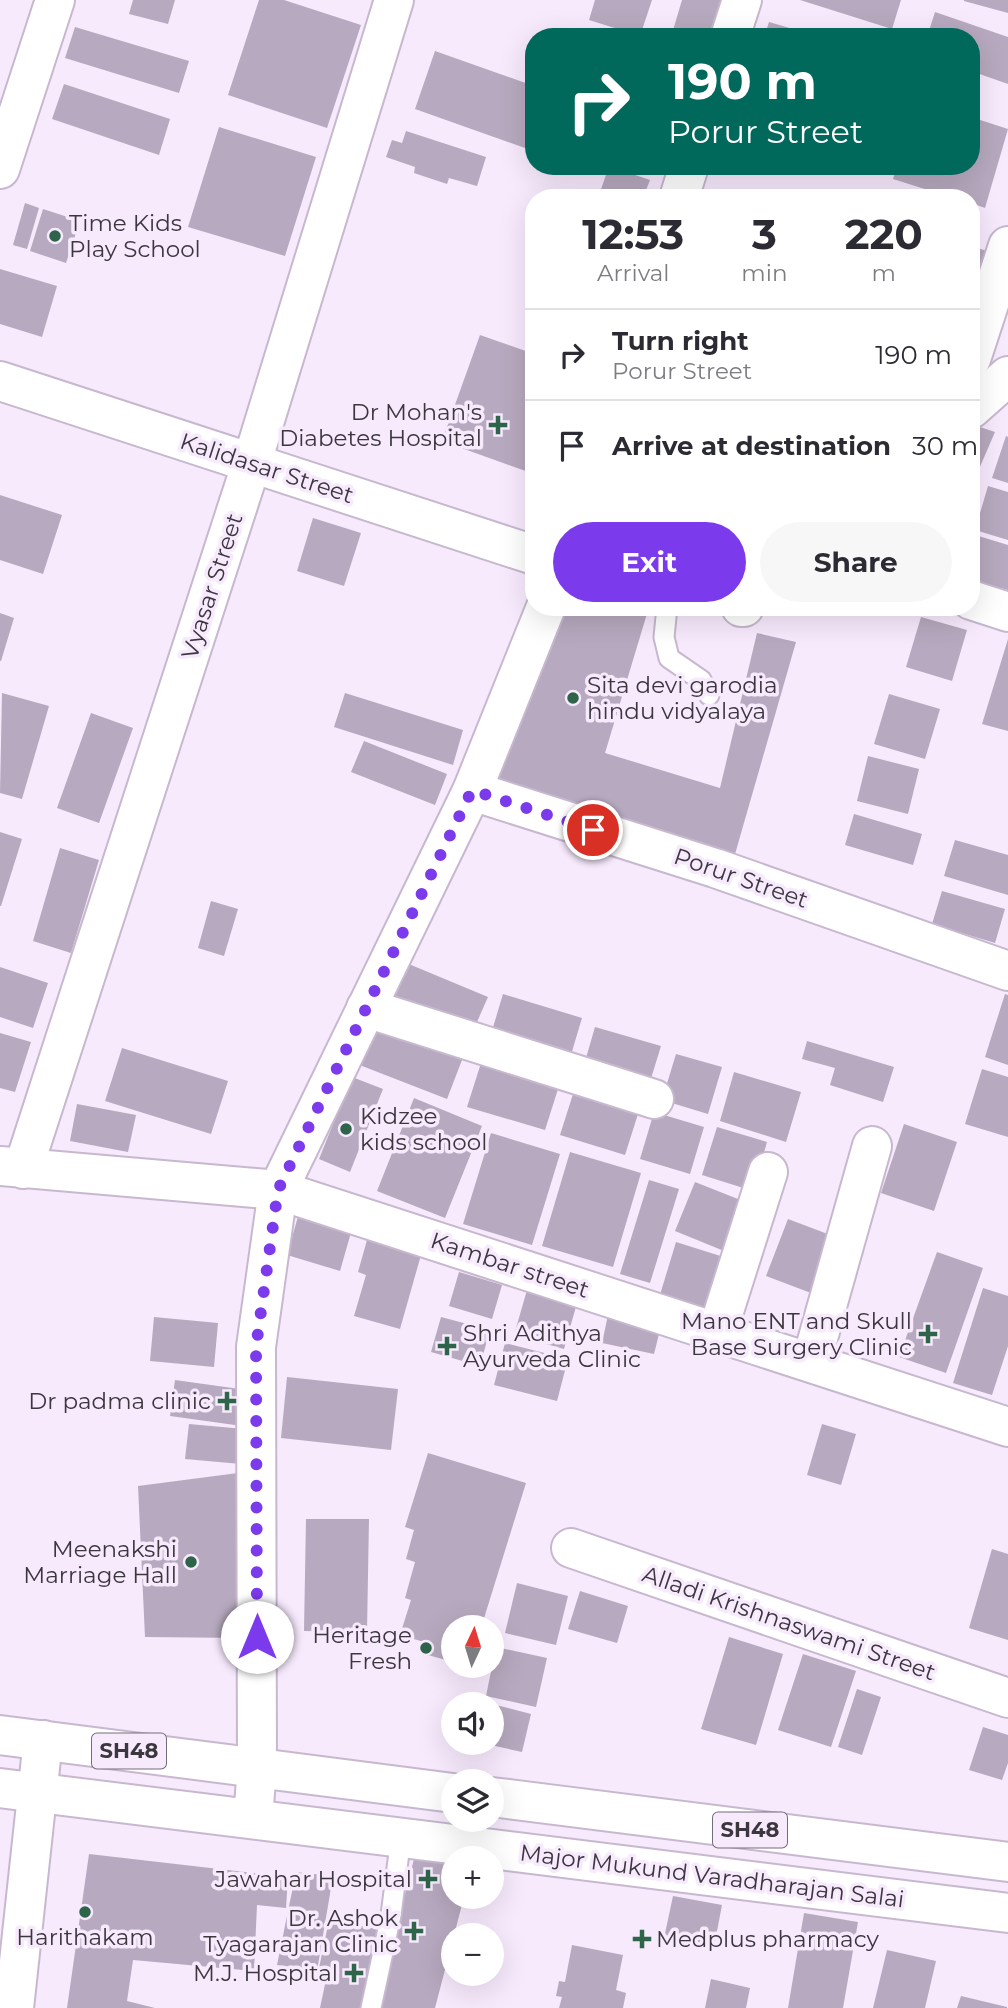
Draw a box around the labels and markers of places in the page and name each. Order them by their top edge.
place label: Time Kids Play School [69,209,201,263]
marker: Time Kids Play School [47,228,63,244]
place label: Dr Mohan's Diabetes Hospital [279,398,482,452]
marker: Dr Mohan's Diabetes Hospital [488,415,508,435]
place label: Sita devi garodia hindu vidyalaya [587,671,778,725]
marker: Sita devi garodia hindu vidyalaya [565,690,581,706]
pin [563,800,623,860]
place label: Kidzee kids school [360,1102,487,1156]
marker: Kidzee kids school [338,1121,354,1137]
place label: Mano ENT and Skull Base Surgery Clinic [681,1307,912,1361]
place label: Shri Adithya Ayurveda Clinic [463,1319,641,1373]
marker: Mano ENT and Skull Base Surgery Clinic [918,1324,938,1344]
marker: Shri Adithya Ayurveda Clinic [437,1336,457,1356]
place label: Dr padma clinic [28,1387,211,1415]
marker: Dr padma clinic [217,1391,237,1411]
place label: Meenakshi Marriage Hall [23,1535,177,1589]
marker: Meenakshi Marriage Hall [183,1554,199,1570]
place label: Heritage Fresh [312,1621,412,1675]
marker: Heritage Fresh [418,1640,434,1656]
place label: Jawahar Hospital [214,1865,412,1893]
marker: Jawahar Hospital [418,1869,438,1889]
marker: Harithakam [77,1904,93,1920]
place label: Dr. Ashok Tyagarajan Clinic [203,1904,398,1958]
marker: Dr. Ashok Tyagarajan Clinic [404,1921,424,1941]
place label: Harithakam [16,1923,154,1951]
place label: Medplus pharmacy [656,1925,880,1953]
marker: Medplus pharmacy [634,1931,650,1947]
place label: M.J. Hospital [193,1959,338,1987]
marker: M.J. Hospital [344,1963,364,1983]

